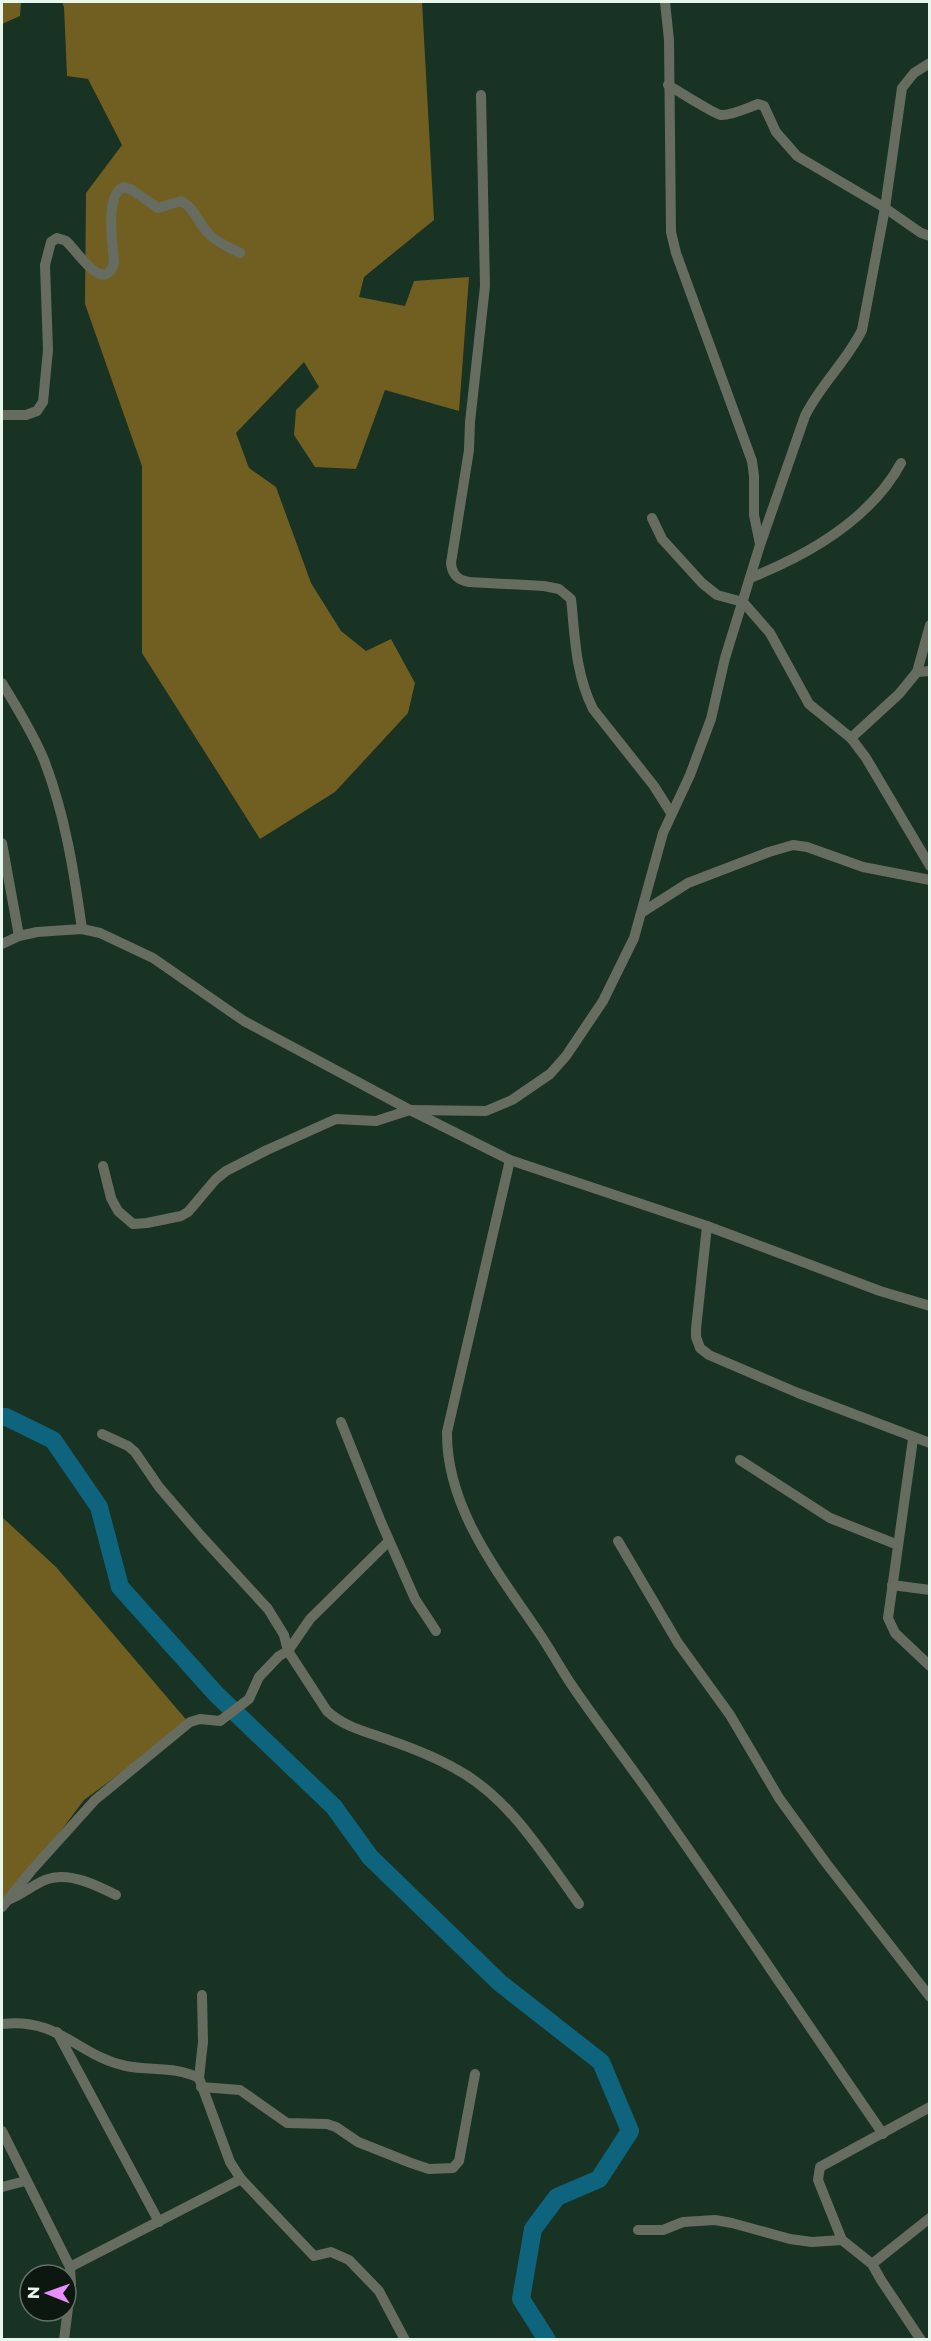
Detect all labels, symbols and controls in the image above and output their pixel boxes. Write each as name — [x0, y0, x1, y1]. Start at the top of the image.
north arrow — [18, 2263, 78, 2323]
text: N — [24, 2286, 43, 2299]

